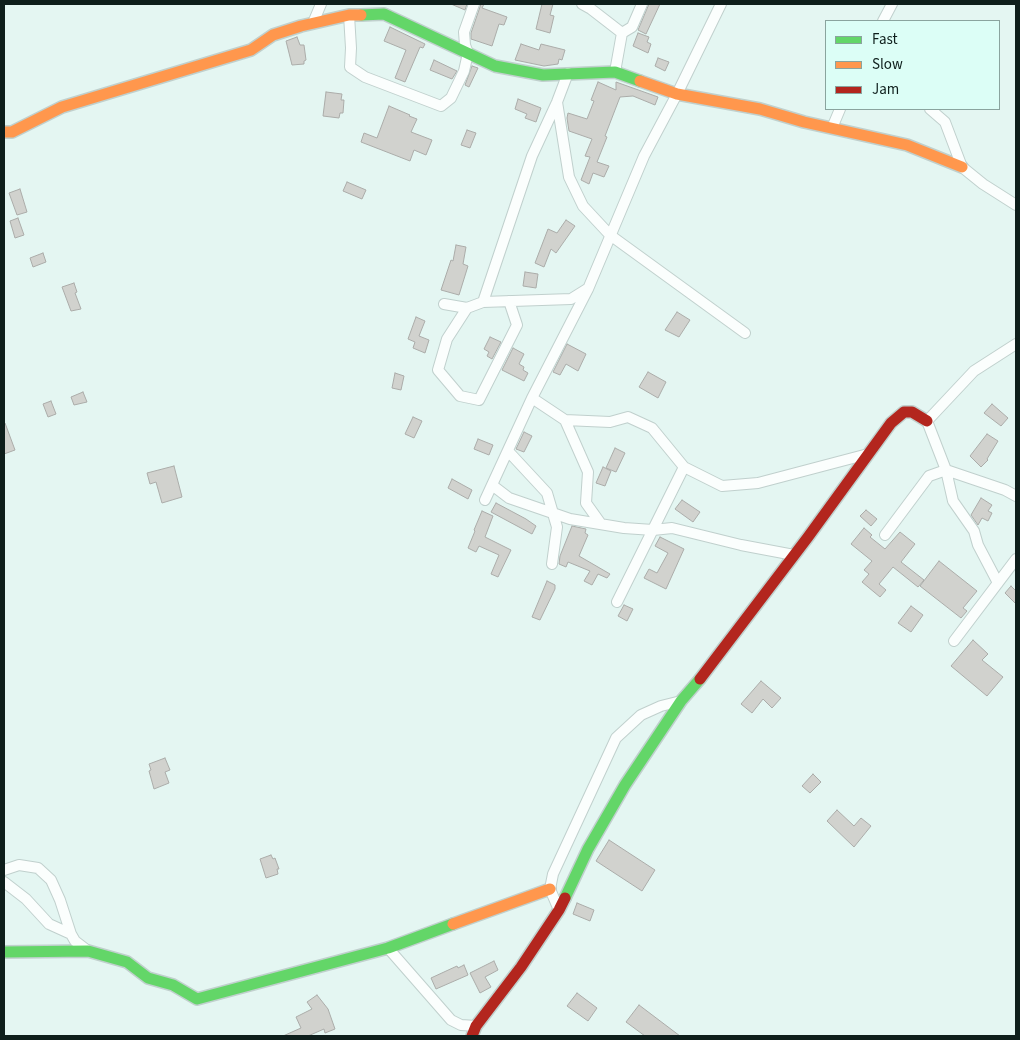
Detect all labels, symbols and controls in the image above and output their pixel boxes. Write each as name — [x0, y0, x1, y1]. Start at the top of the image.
legend — [825, 20, 1000, 110]
text: Fast — [872, 29, 898, 50]
text: Slow — [872, 54, 903, 75]
text: Jam — [872, 79, 899, 100]

